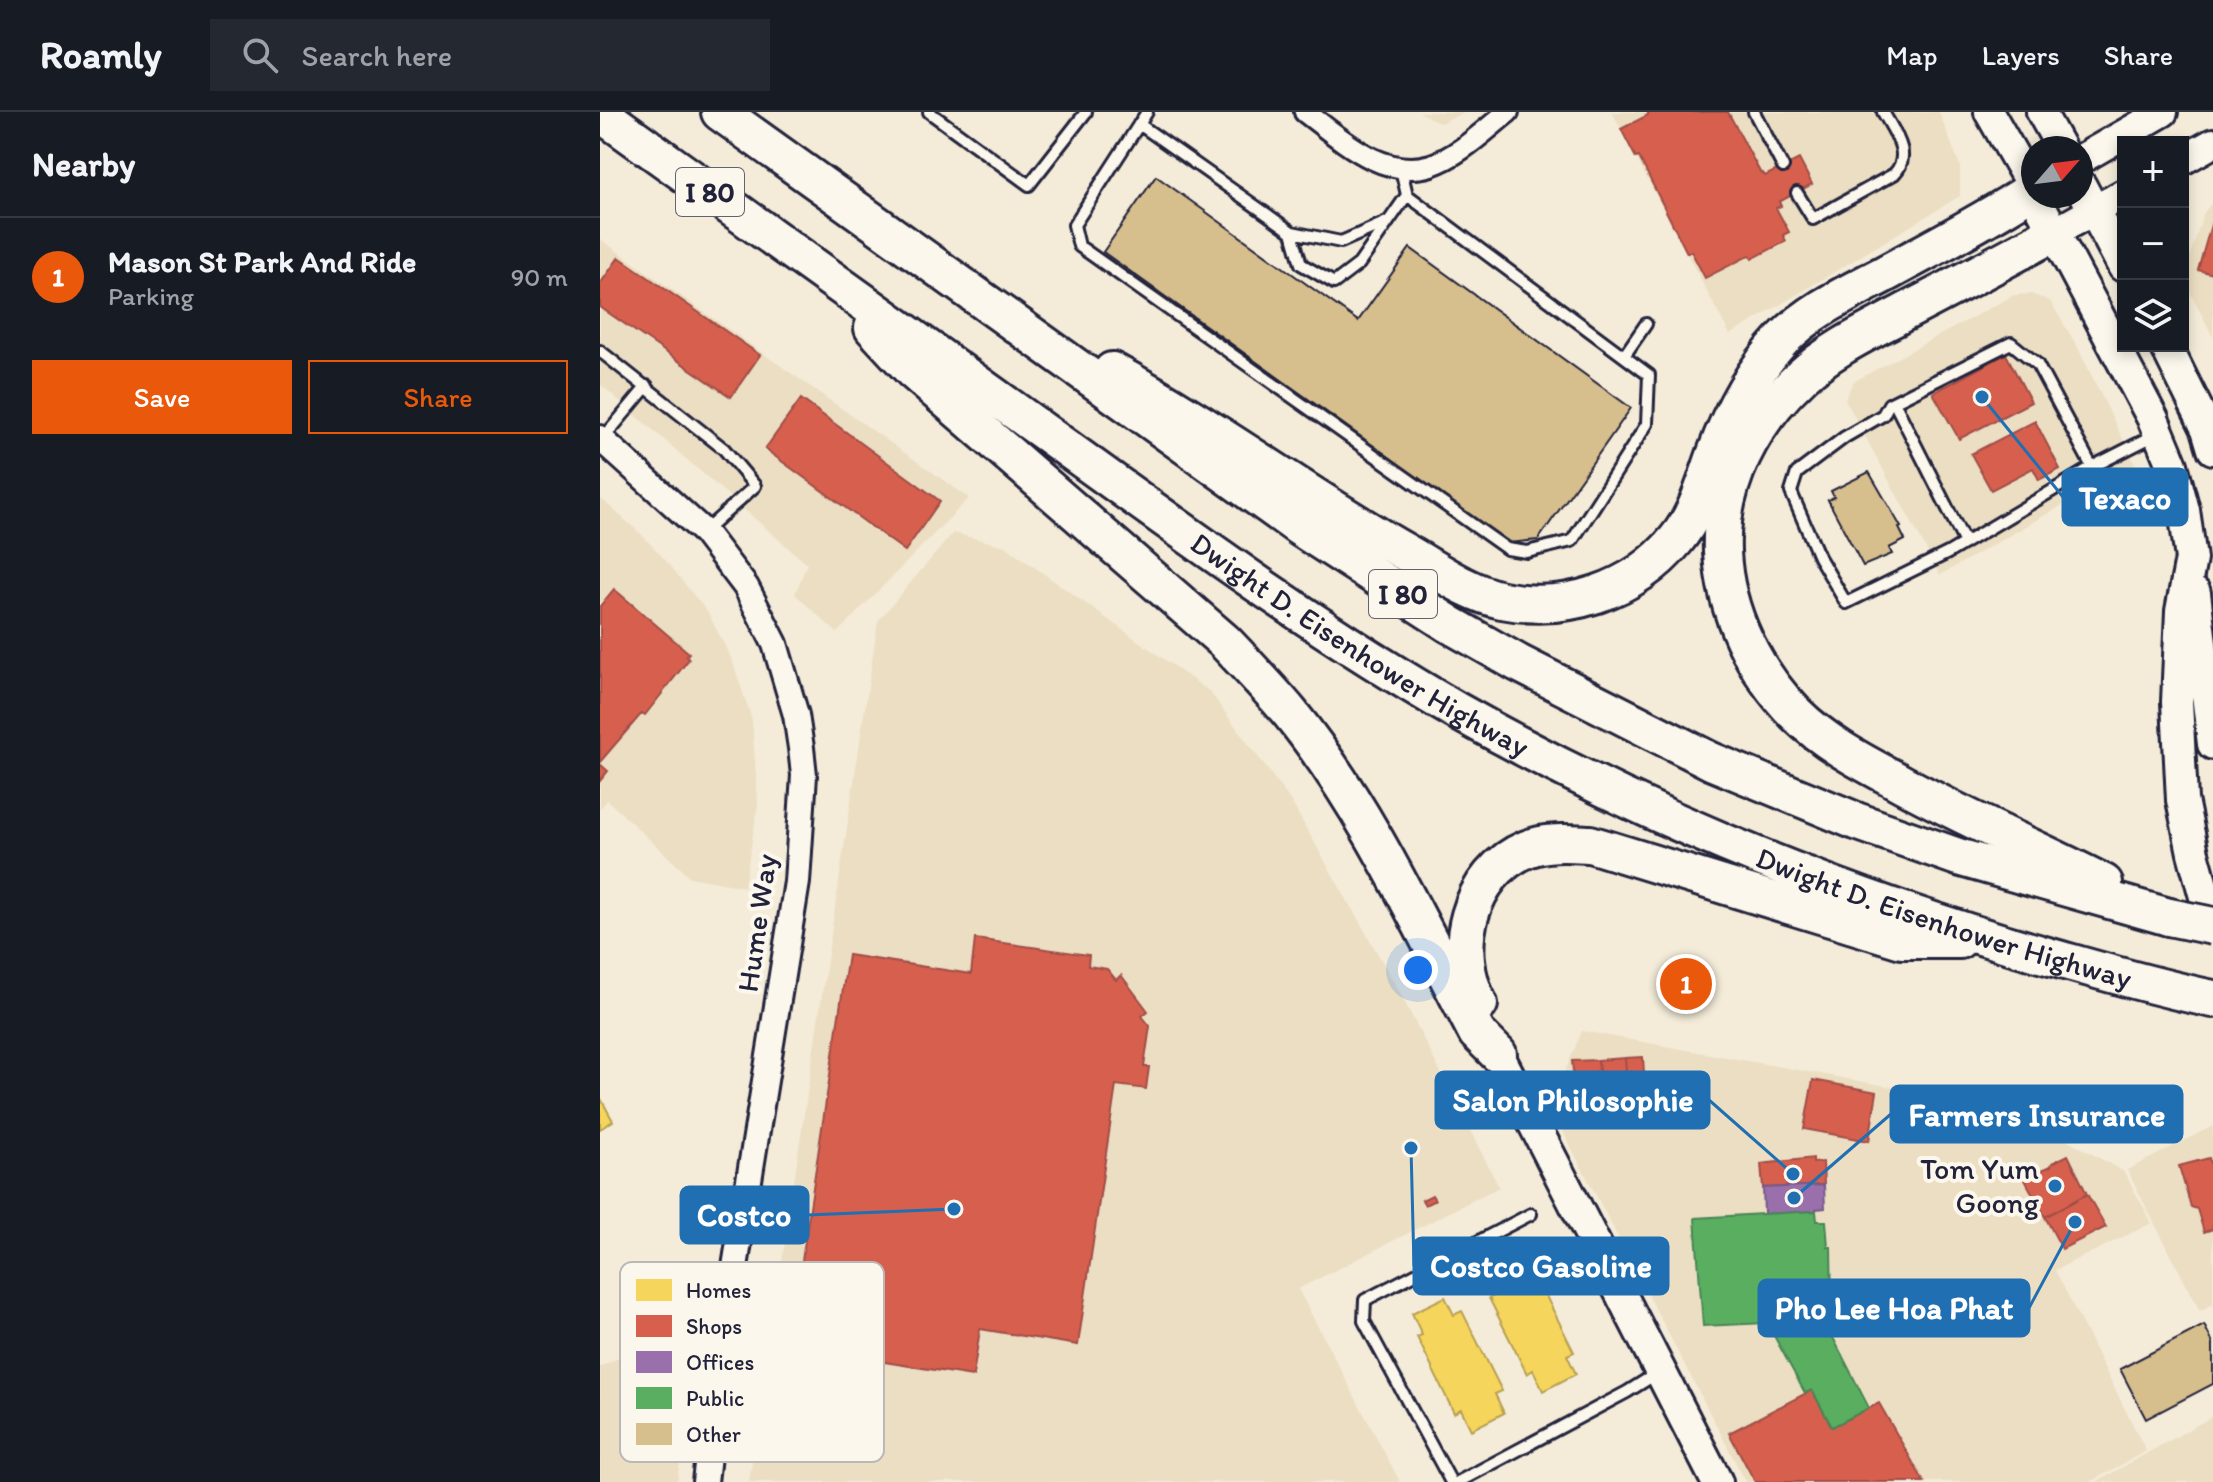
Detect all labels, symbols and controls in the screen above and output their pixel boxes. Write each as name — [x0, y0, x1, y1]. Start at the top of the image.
search box — [210, 19, 770, 91]
text: Roamly — [40, 32, 162, 78]
icon: search — [238, 33, 282, 77]
text: Search here — [302, 37, 452, 74]
text: Map — [1886, 38, 1938, 72]
text: Layers — [1982, 38, 2060, 72]
text: Share — [2104, 38, 2173, 72]
north arrow — [2021, 136, 2093, 208]
map controls — [2117, 136, 2189, 352]
button: + — [2117, 136, 2189, 208]
text: Nearby — [32, 144, 135, 185]
road number: I 80 — [676, 168, 744, 216]
button: − — [2117, 208, 2189, 280]
text: Mason St Park And Ride — [108, 243, 416, 280]
text: 1 — [52, 261, 64, 293]
text: 90 m — [511, 261, 568, 293]
text: Parking — [108, 280, 194, 312]
button: layers — [2117, 280, 2189, 352]
button: Save — [32, 360, 292, 434]
button: Share — [308, 360, 568, 434]
callout: Texaco — [2063, 469, 2187, 525]
text: Texaco — [2078, 479, 2171, 517]
street label: Dwight D. Eisenhower Highway — [1184, 524, 1536, 765]
road number: I 80 — [1369, 570, 1437, 618]
street label: Dwight D. Eisenhower Highway — [1751, 839, 2136, 997]
street label: Hume Way — [729, 852, 784, 994]
your location — [1398, 950, 1438, 990]
pin: 1 — [1660, 954, 1712, 1014]
callout: Salon Philosophie — [1436, 1072, 1709, 1128]
text: Salon Philosophie — [1452, 1081, 1694, 1119]
callout: Farmers Insurance — [1891, 1086, 2182, 1142]
text: Farmers Insurance — [1909, 1096, 2165, 1134]
place label: Tom Yum Goong — [1920, 1150, 2040, 1221]
marker: Tom Yum Goong — [2046, 1177, 2064, 1195]
callout: Costco — [681, 1187, 808, 1243]
text: Costco — [697, 1196, 791, 1234]
callout: Costco Gasoline — [1414, 1238, 1668, 1294]
text: Costco Gasoline — [1430, 1247, 1652, 1285]
legend — [620, 1262, 884, 1462]
text: Homes — [686, 1277, 751, 1304]
callout: Pho Lee Hoa Phat — [1759, 1280, 2029, 1336]
text: Pho Lee Hoa Phat — [1775, 1289, 2013, 1327]
text: Shops — [686, 1313, 742, 1340]
text: Offices — [686, 1349, 754, 1376]
text: Public — [686, 1385, 744, 1412]
text: Other — [686, 1421, 741, 1448]

